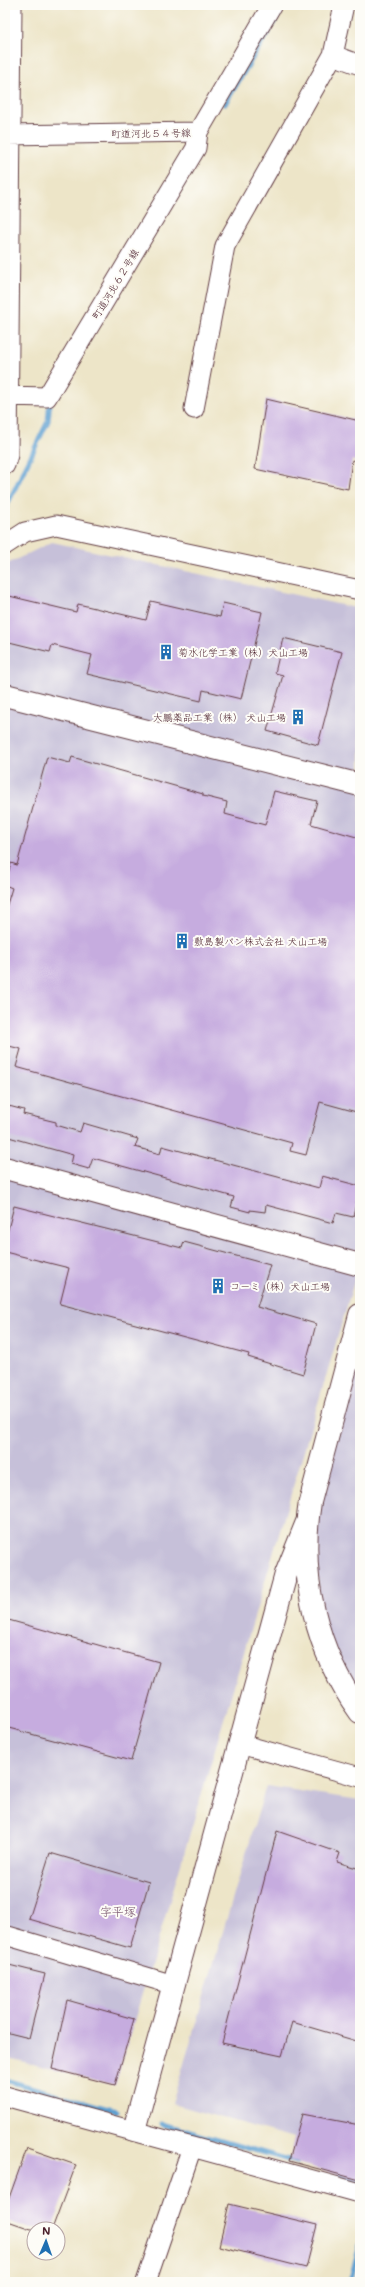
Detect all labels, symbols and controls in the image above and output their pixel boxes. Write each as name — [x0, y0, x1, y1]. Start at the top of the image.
street label: 町道河北５４号線 — [111, 125, 191, 141]
street label: 町道河北６２号線 — [88, 246, 142, 322]
building icon: 菊水化学工業（株）犬山工場 — [157, 643, 175, 661]
place label: 菊水化学工業（株）犬山工場 — [178, 645, 308, 659]
building icon: 大鵬薬品工業（株） 犬山工場 — [289, 708, 307, 726]
place label: 大鵬薬品工業（株） 犬山工場 — [153, 710, 286, 724]
building icon: 敷島製パン株式会社 犬山工場 — [173, 932, 191, 950]
place label: 敷島製パン株式会社 犬山工場 — [194, 934, 327, 948]
building icon: コーミ（株）犬山工場 — [209, 1277, 227, 1295]
place label: コーミ（株）犬山工場 — [230, 1279, 330, 1293]
district label: 字平塚 — [100, 1903, 136, 1919]
north arrow — [26, 2221, 66, 2261]
text: N — [42, 2223, 51, 2238]

